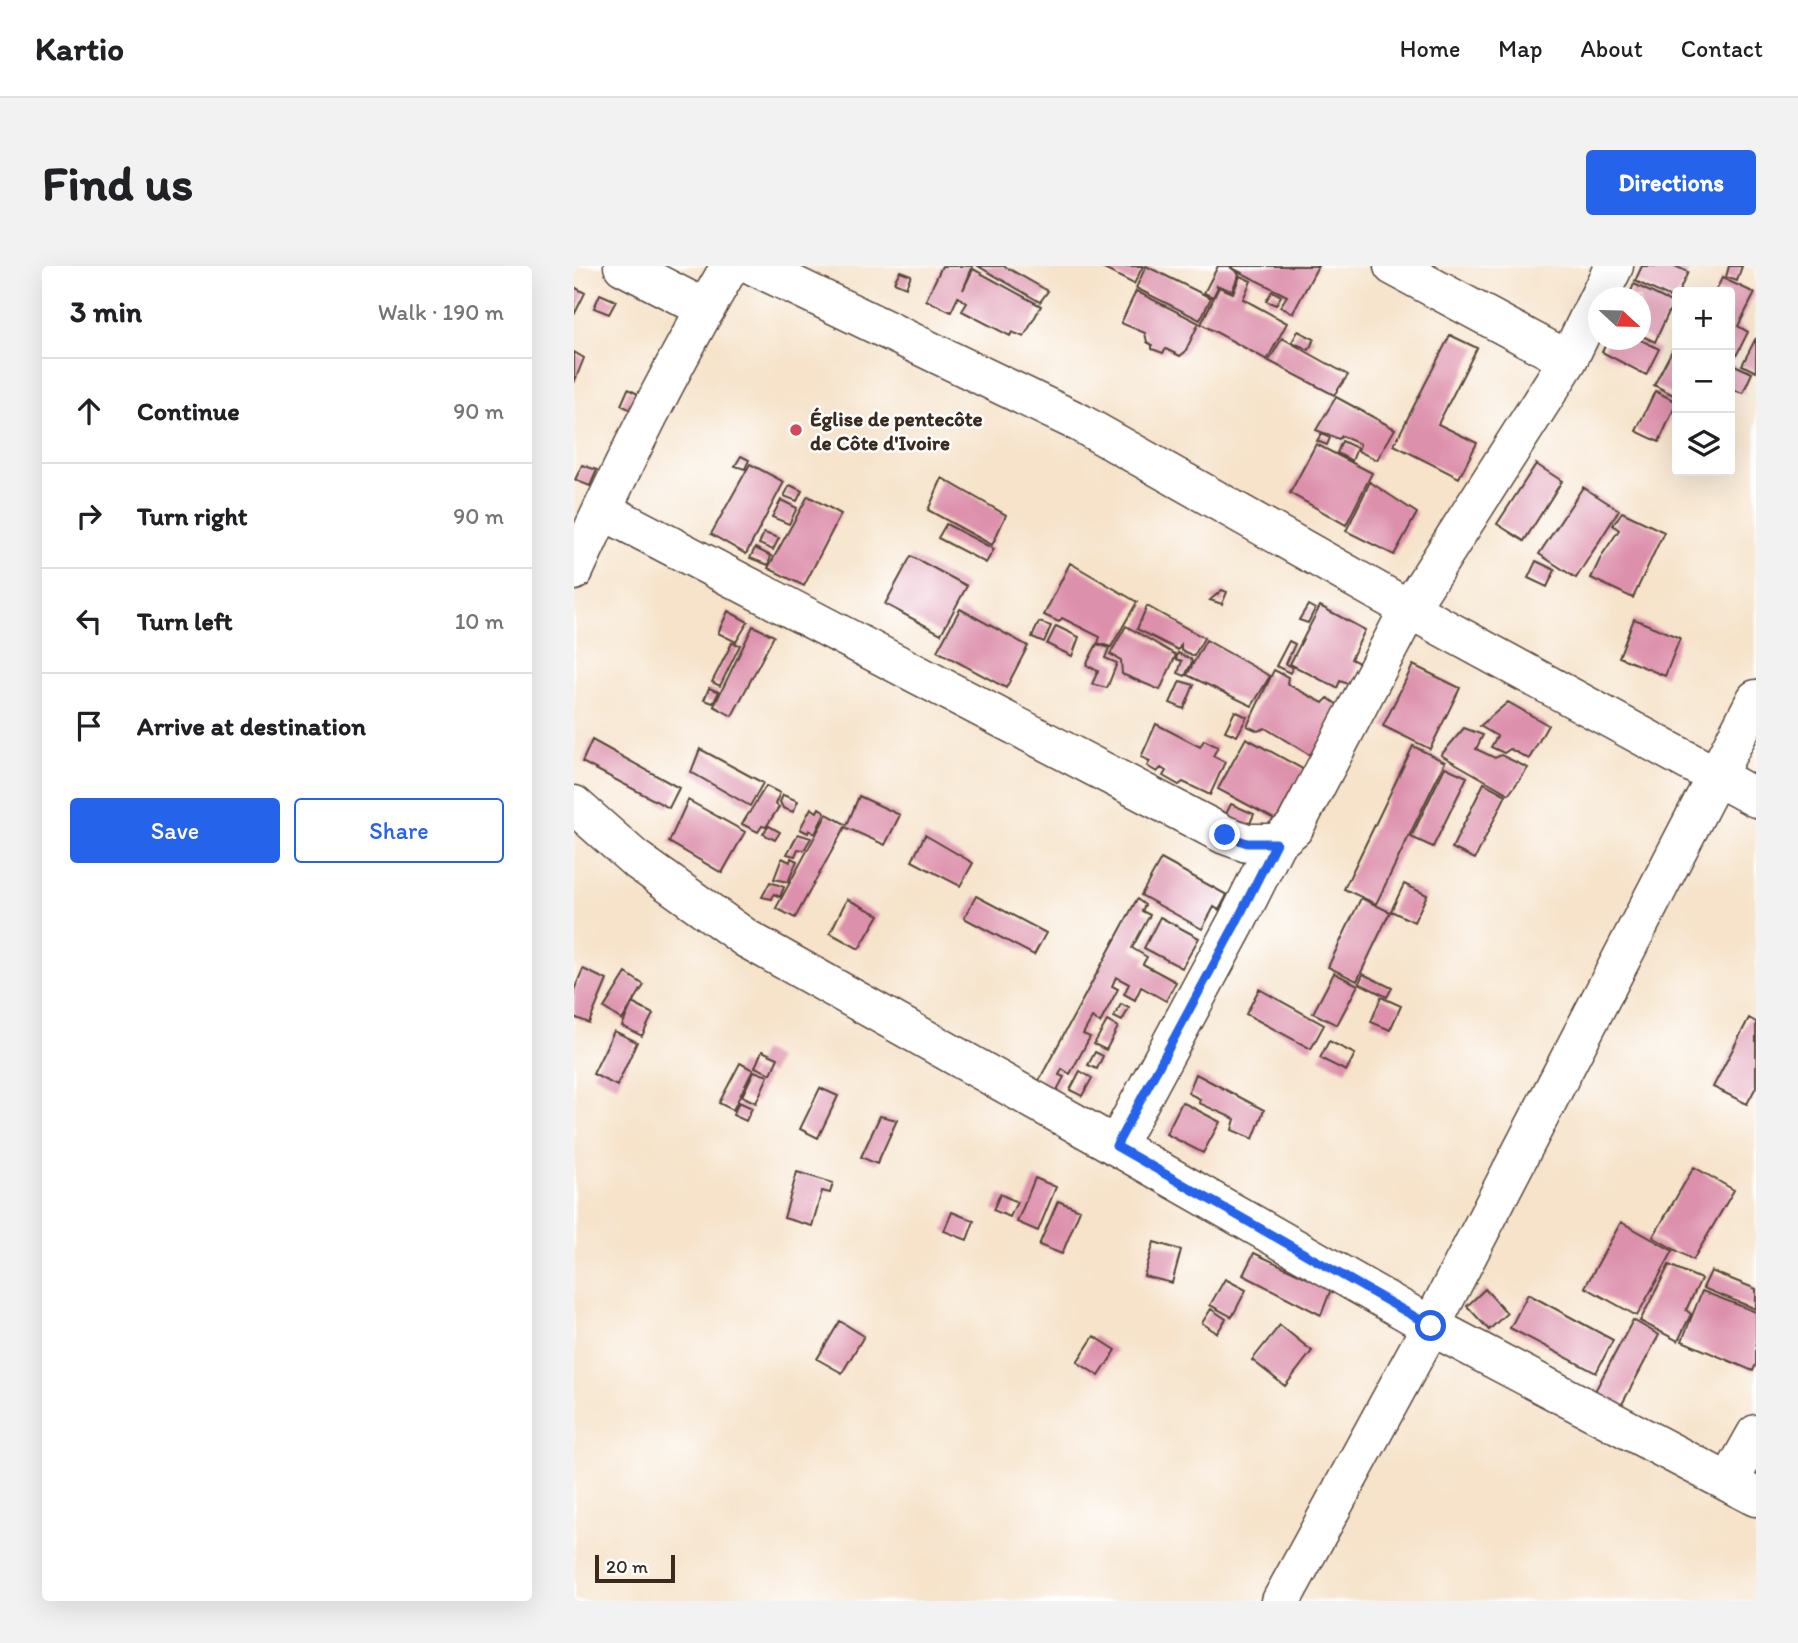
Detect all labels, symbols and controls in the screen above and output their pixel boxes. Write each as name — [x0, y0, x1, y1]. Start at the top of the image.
text: Kartio — [35, 29, 124, 68]
text: Home — [1400, 34, 1460, 63]
text: Map — [1498, 34, 1542, 63]
text: About — [1580, 34, 1643, 63]
text: Contact — [1681, 34, 1763, 63]
button: Directions — [1586, 150, 1756, 215]
text: Find us — [42, 153, 193, 212]
north arrow — [1588, 287, 1651, 350]
map controls — [1672, 287, 1735, 476]
button: + — [1672, 287, 1735, 350]
text: 3 min — [70, 293, 142, 330]
text: Walk · 190 m — [378, 298, 504, 326]
button: − — [1672, 350, 1735, 413]
icon: ahead — [70, 392, 108, 430]
text: Continue — [137, 395, 240, 427]
text: 90 m — [453, 397, 504, 425]
place label: Église de pentecôte de Côte d'Ivoire — [810, 406, 983, 455]
button: layers — [1672, 413, 1735, 476]
marker: Église de pentecôte de Côte d'Ivoire — [788, 422, 804, 438]
icon: right — [70, 497, 108, 535]
text: Turn right — [137, 500, 248, 532]
text: 90 m — [453, 502, 504, 530]
icon: left — [70, 602, 108, 640]
text: Turn left — [137, 605, 233, 637]
text: 10 m — [455, 607, 504, 635]
icon: arrive — [70, 707, 108, 745]
text: Arrive at destination — [137, 710, 366, 742]
button: Save — [70, 798, 280, 863]
button: Share — [294, 798, 504, 863]
route end — [1209, 819, 1240, 850]
route start — [1415, 1310, 1446, 1341]
scale bar — [595, 1552, 676, 1584]
text: 20 m — [606, 1555, 648, 1578]

